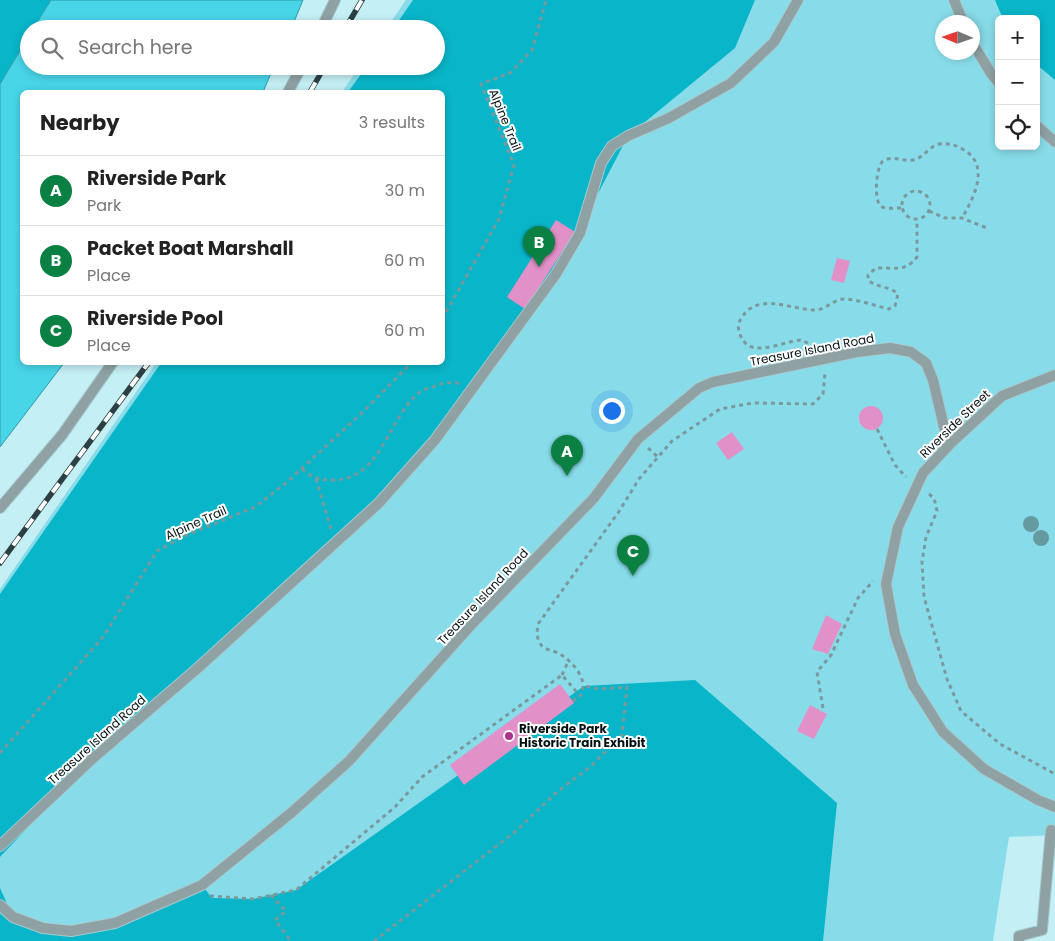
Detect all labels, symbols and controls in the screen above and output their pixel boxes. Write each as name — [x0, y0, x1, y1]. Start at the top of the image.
north arrow — [935, 15, 980, 60]
map controls — [995, 15, 1040, 150]
button: + — [995, 15, 1040, 60]
search box — [20, 20, 445, 75]
icon: search — [38, 34, 66, 62]
text: Search here — [78, 34, 192, 61]
button: − — [995, 60, 1040, 105]
street label: Alpine Trail — [485, 86, 526, 153]
button: locate — [995, 105, 1040, 150]
text: Nearby — [40, 108, 120, 137]
text: 3 results — [359, 111, 425, 134]
text: Riverside Park — [87, 165, 226, 192]
text: A — [50, 179, 62, 202]
text: 30 m — [385, 179, 425, 202]
text: Park — [87, 194, 121, 217]
pin: B — [523, 226, 555, 267]
text: Packet Boat Marshall — [87, 235, 294, 262]
text: B — [51, 249, 61, 272]
text: 60 m — [384, 249, 425, 272]
text: Place — [87, 264, 131, 287]
text: Riverside Pool — [87, 305, 223, 332]
text: C — [50, 319, 62, 342]
text: 60 m — [384, 319, 425, 342]
street label: Treasure Island Road — [748, 329, 875, 370]
text: Place — [87, 334, 131, 357]
street label: Riverside Street — [916, 386, 994, 462]
your location — [599, 398, 625, 424]
pin: A — [551, 435, 583, 476]
street label: Alpine Trail — [162, 501, 229, 544]
pin: C — [617, 535, 649, 576]
street label: Treasure Island Road — [433, 545, 532, 649]
street label: Treasure Island Road — [44, 691, 149, 788]
place label: Riverside Park Historic Train Exhibit — [519, 720, 645, 751]
marker: Riverside Park Historic Train Exhibit — [503, 730, 515, 742]

